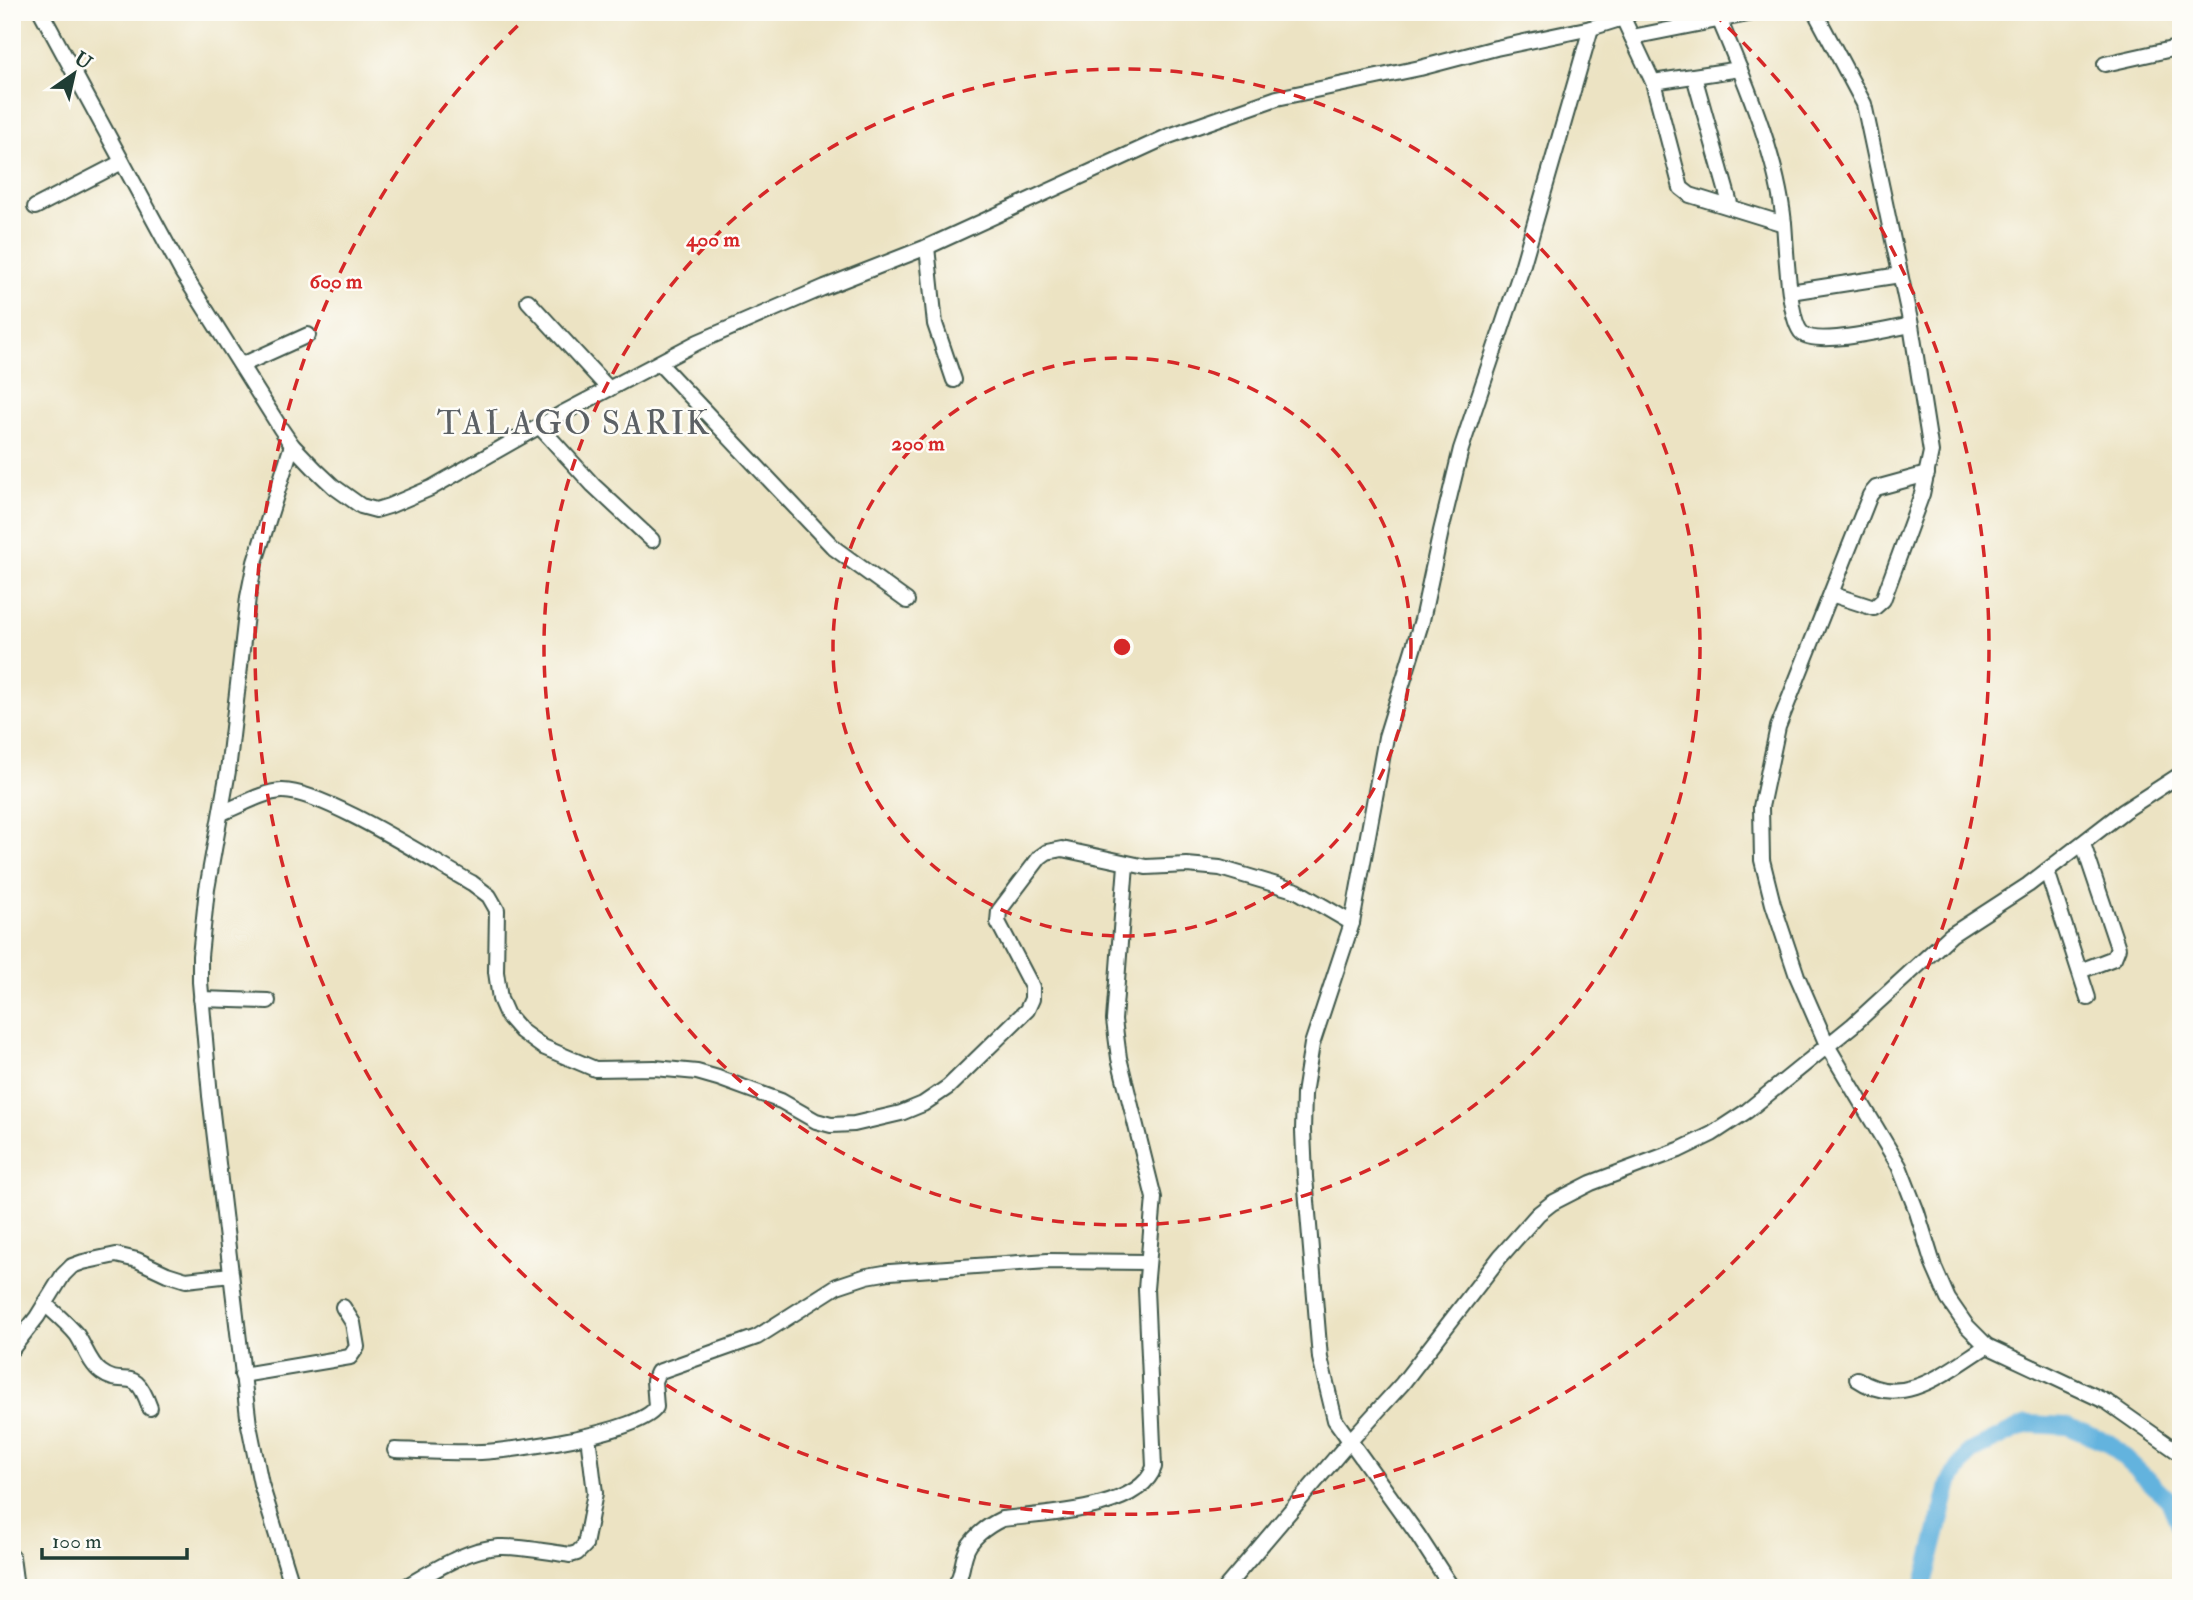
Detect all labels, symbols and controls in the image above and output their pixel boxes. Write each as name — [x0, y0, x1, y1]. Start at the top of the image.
north arrow — [38, 38, 108, 108]
text: U — [70, 46, 96, 75]
text: 400 m — [685, 226, 740, 253]
text: 600 m — [310, 268, 363, 295]
district label: TALAGO SARIK — [437, 403, 711, 444]
text: 200 m — [892, 430, 945, 457]
centre of rings — [1110, 635, 1134, 659]
scale bar — [42, 1516, 187, 1560]
text: 100 m — [52, 1528, 102, 1555]

